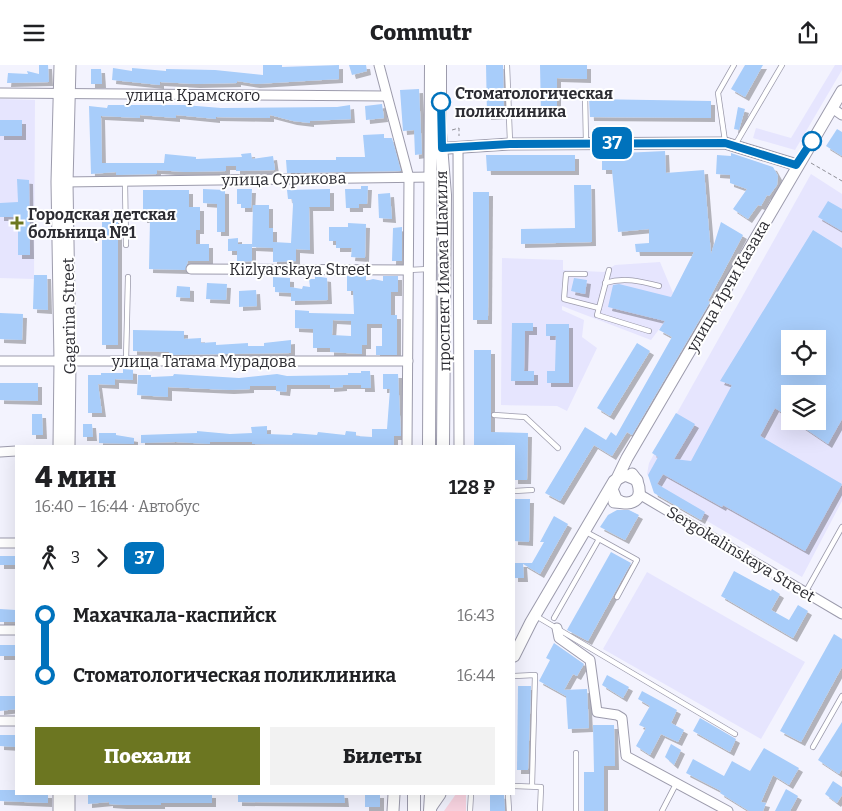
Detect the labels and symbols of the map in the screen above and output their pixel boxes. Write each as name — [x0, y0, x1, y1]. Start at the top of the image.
place label: Стоматологическая поликлиника — [455, 84, 613, 121]
street label: улица Крамского — [125, 86, 260, 105]
marker: Стоматологическая поликлиника — [431, 92, 451, 112]
line badge: 37 — [590, 127, 634, 159]
unlabelled marker — [802, 131, 822, 151]
street label: улица Сурикова — [221, 168, 347, 190]
street label: проспект Имама Шамиля — [432, 170, 454, 372]
place label: Городская детская больница №1 — [28, 205, 176, 242]
marker: Городская детская больница №1 — [10, 216, 24, 230]
street label: улица Ирчи Казака — [682, 217, 774, 356]
street label: Gagarina Street — [58, 257, 80, 375]
street label: Kizlyarskaya Street — [229, 260, 371, 279]
street label: улица Татама Мурадова — [111, 352, 296, 371]
street label: Sergokalinskaya Street — [663, 502, 819, 606]

